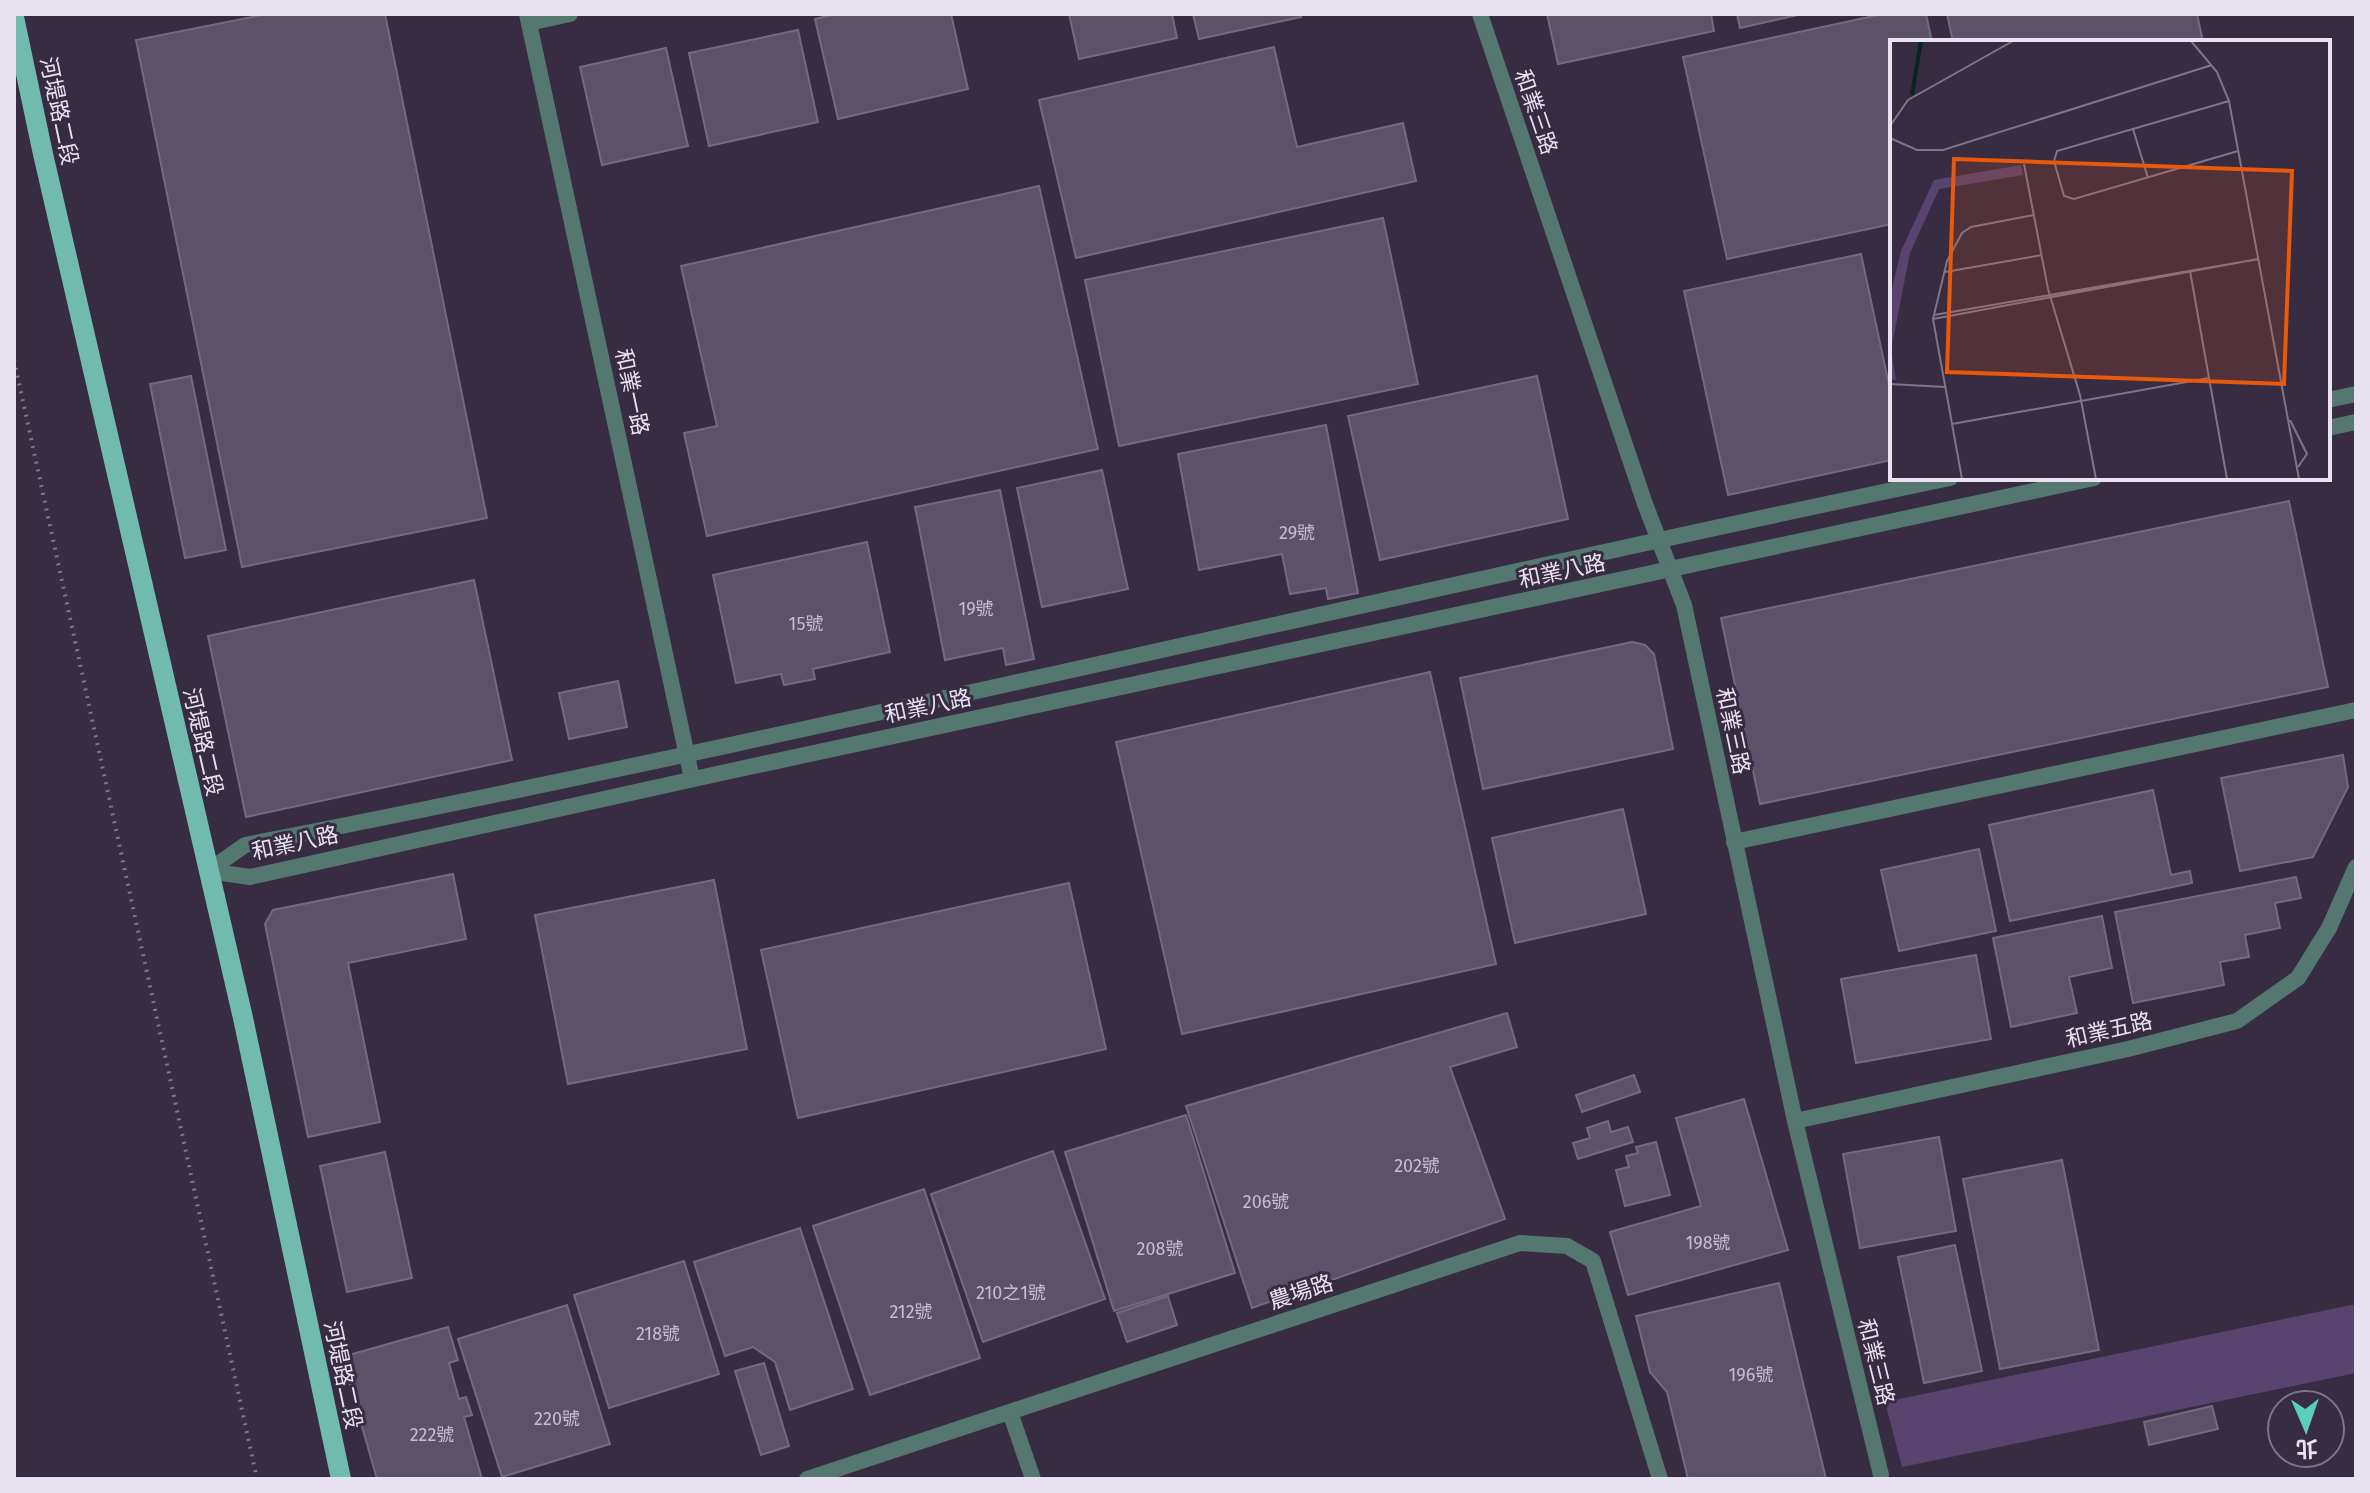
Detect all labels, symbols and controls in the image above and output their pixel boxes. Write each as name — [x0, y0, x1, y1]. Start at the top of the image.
inset map — [1890, 40, 2330, 480]
street label: 河堤路二段 — [34, 54, 84, 168]
street label: 和業三路 — [1509, 66, 1563, 158]
street label: 和業一路 — [610, 346, 654, 438]
house number: 29號 — [1279, 522, 1315, 544]
street label: 和業八路 — [1516, 549, 1608, 593]
house number: 19號 — [958, 598, 994, 620]
house number: 15號 — [789, 613, 823, 635]
street label: 和業八路 — [882, 684, 974, 728]
street label: 河堤路二段 — [177, 685, 229, 799]
street label: 和業三路 — [1711, 685, 1755, 777]
street label: 和業八路 — [249, 821, 341, 865]
street label: 和業五路 — [2063, 1007, 2155, 1053]
house number: 202號 — [1394, 1155, 1440, 1177]
house number: 206號 — [1243, 1191, 1289, 1213]
house number: 198號 — [1685, 1232, 1731, 1254]
house number: 208號 — [1137, 1238, 1183, 1260]
street label: 農場路 — [1265, 1269, 1337, 1315]
house number: 210之1號 — [976, 1282, 1046, 1304]
house number: 212號 — [889, 1301, 933, 1323]
street label: 和業三路 — [1852, 1316, 1900, 1408]
street label: 河堤路二段 — [318, 1318, 368, 1432]
house number: 218號 — [636, 1323, 680, 1345]
house number: 196號 — [1729, 1364, 1773, 1386]
north arrow — [2266, 1389, 2346, 1469]
house number: 220號 — [534, 1408, 580, 1430]
house number: 222號 — [410, 1424, 454, 1446]
text: 北 — [2295, 1435, 2318, 1462]

